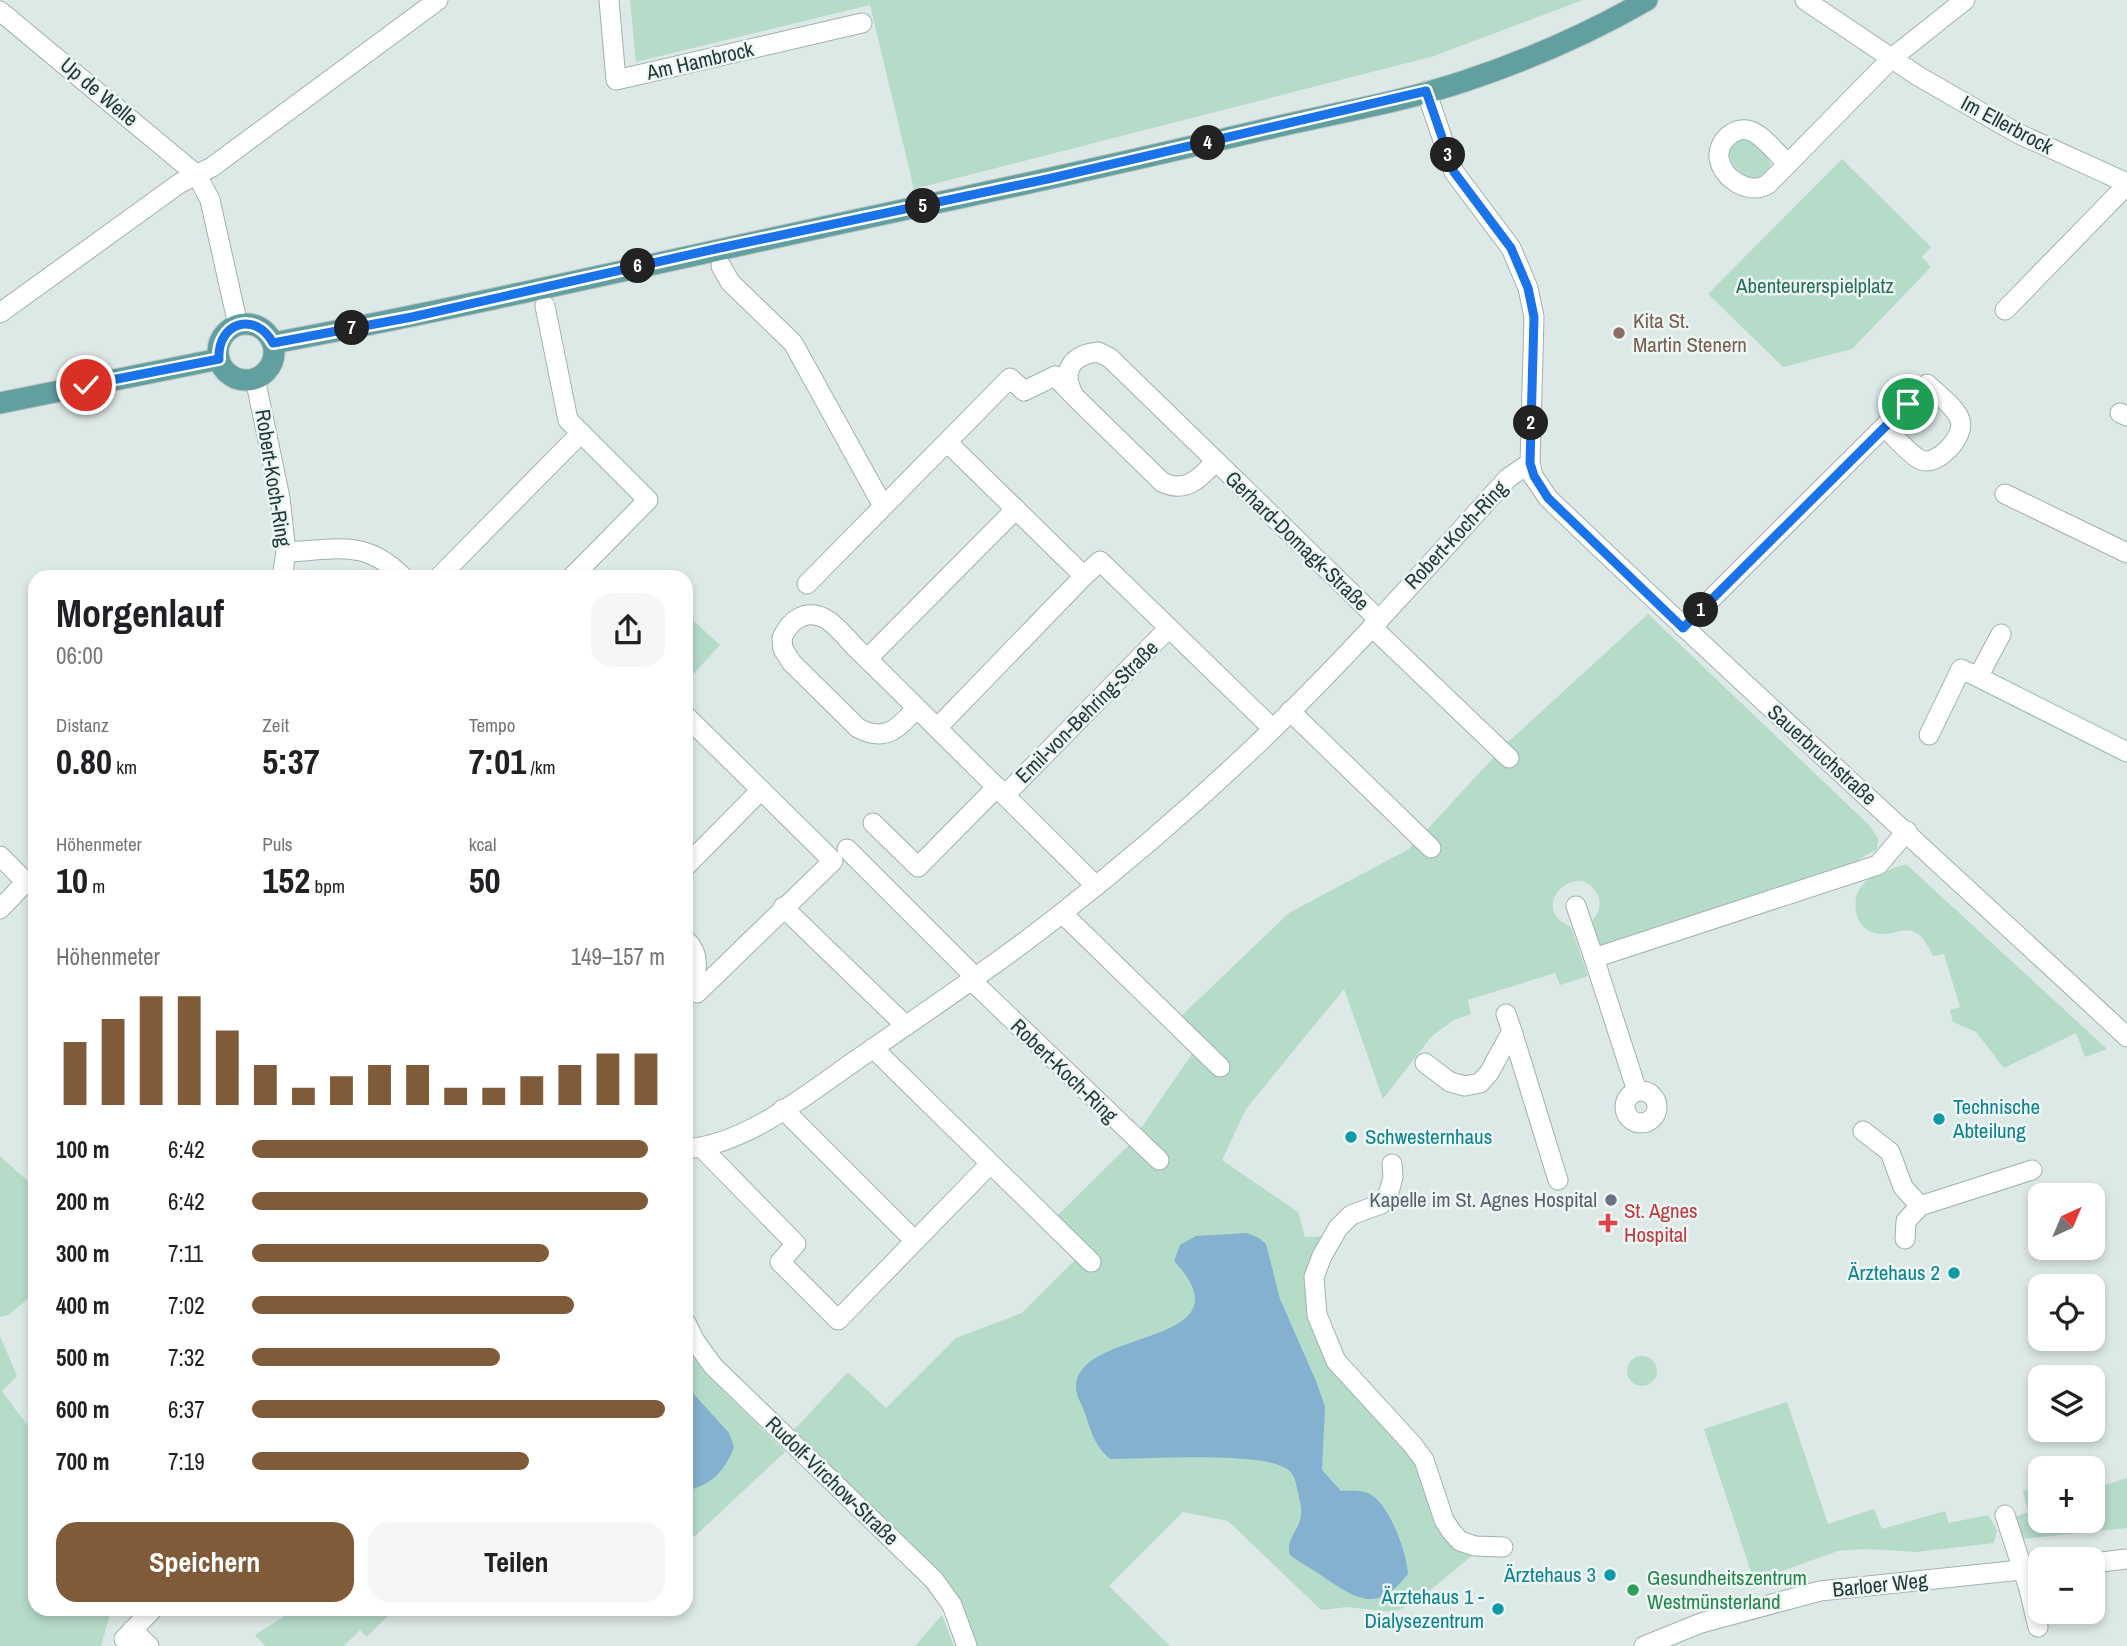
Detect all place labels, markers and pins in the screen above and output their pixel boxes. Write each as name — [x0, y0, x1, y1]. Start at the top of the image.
pin: 4 — [1190, 125, 1226, 160]
pin: 3 — [1430, 138, 1466, 172]
pin: 5 — [906, 188, 940, 224]
pin: 6 — [620, 248, 656, 284]
place label: Kita St. Martin Stenern — [1633, 306, 1747, 359]
pin: 7 — [334, 310, 370, 346]
marker: Kita St. Martin Stenern — [1611, 325, 1627, 341]
pin — [56, 355, 116, 415]
pin — [1878, 374, 1938, 434]
pin: 2 — [1514, 406, 1548, 440]
pin: 1 — [1684, 592, 1718, 628]
place label: Technische Abteilung — [1952, 1092, 2040, 1145]
marker: Technische Abteilung — [1931, 1111, 1947, 1127]
place label: Schwesternhaus — [1365, 1122, 1492, 1151]
marker: Schwesternhaus — [1343, 1129, 1359, 1145]
place label: Kapelle im St. Agnes Hospital — [1369, 1185, 1597, 1214]
marker: Kapelle im St. Agnes Hospital — [1603, 1192, 1619, 1208]
place label: St. Agnes Hospital — [1624, 1196, 1698, 1249]
marker: St. Agnes Hospital — [1598, 1213, 1618, 1233]
place label: Ärztehaus 2 — [1847, 1258, 1940, 1287]
marker: Ärztehaus 2 — [1946, 1265, 1962, 1281]
place label: Ärztehaus 3 — [1503, 1560, 1596, 1589]
place label: Gesundheitszentrum Westmünsterland — [1647, 1563, 1807, 1616]
marker: Ärztehaus 3 — [1602, 1567, 1618, 1583]
place label: Ärztehaus 1 - Dialysezentrum — [1364, 1582, 1484, 1635]
marker: Gesundheitszentrum Westmünsterland — [1625, 1582, 1641, 1598]
marker: Ärztehaus 1 - Dialysezentrum — [1490, 1601, 1506, 1617]

